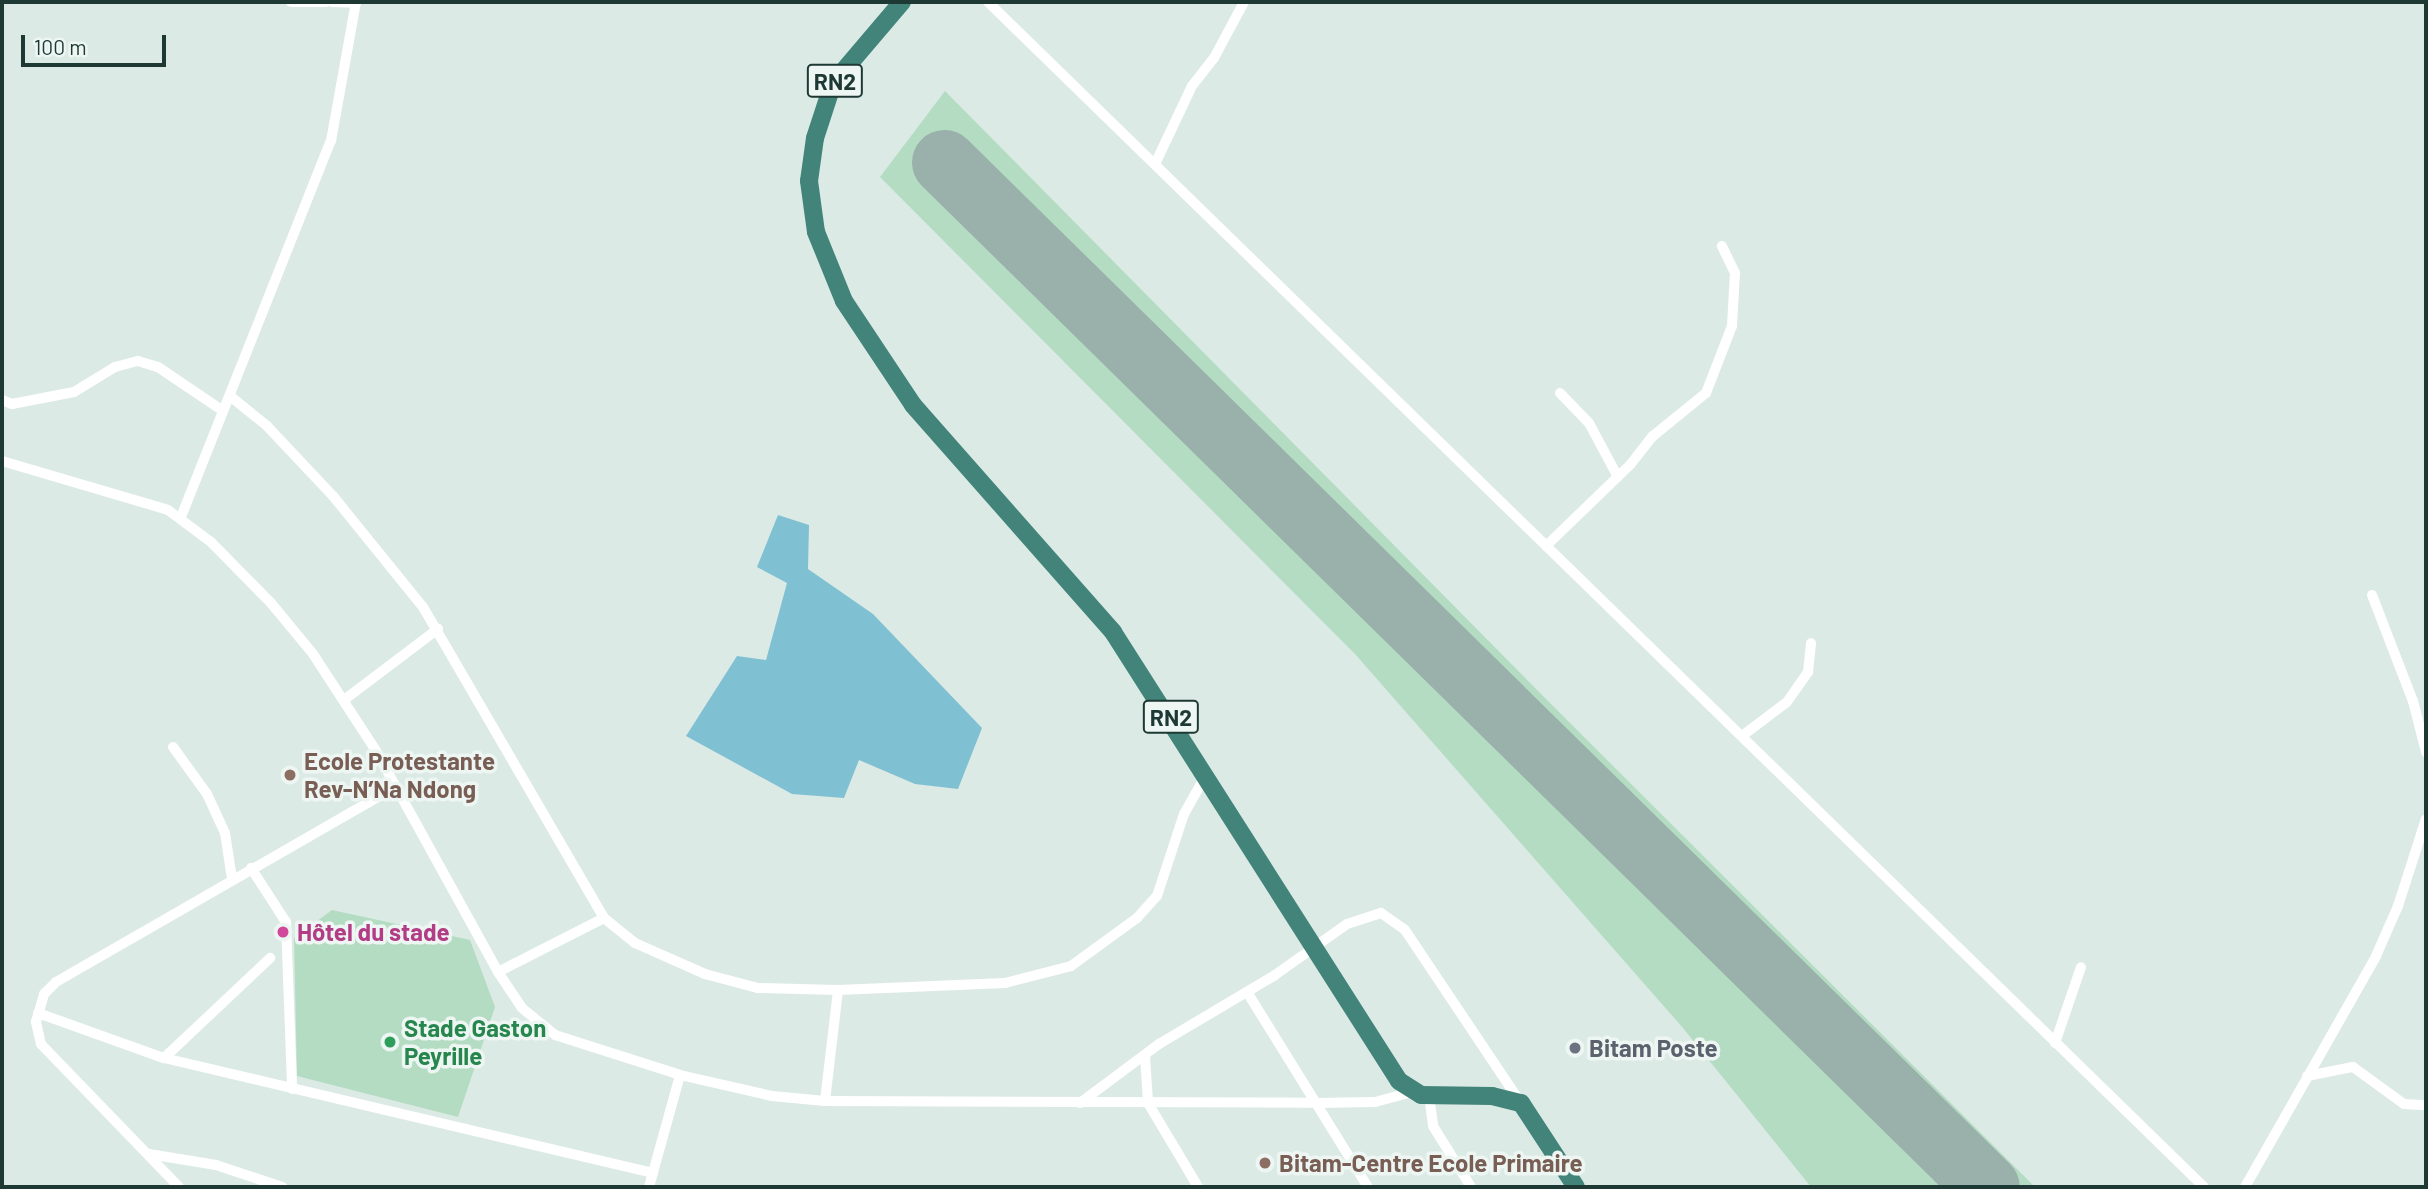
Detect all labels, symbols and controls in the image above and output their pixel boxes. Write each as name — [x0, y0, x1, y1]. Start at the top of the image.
scale bar — [24, 21, 170, 65]
text: 100 m — [34, 34, 87, 59]
road number: RN2 — [805, 61, 865, 100]
road number: RN2 — [1141, 698, 1201, 736]
place label: Ecole Protestante Rev-N’Na Ndong — [304, 747, 495, 803]
marker: Ecole Protestante Rev-N’Na Ndong — [282, 767, 298, 783]
place label: Hôtel du stade — [297, 918, 450, 946]
marker: Hôtel du stade — [275, 924, 291, 940]
place label: Stade Gaston Peyrille — [404, 1014, 546, 1070]
marker: Stade Gaston Peyrille — [382, 1034, 398, 1050]
place label: Bitam Poste — [1589, 1034, 1718, 1062]
marker: Bitam Poste — [1567, 1040, 1583, 1056]
place label: Bitam-Centre Ecole Primaire — [1279, 1149, 1583, 1177]
marker: Bitam-Centre Ecole Primaire — [1257, 1155, 1273, 1171]

